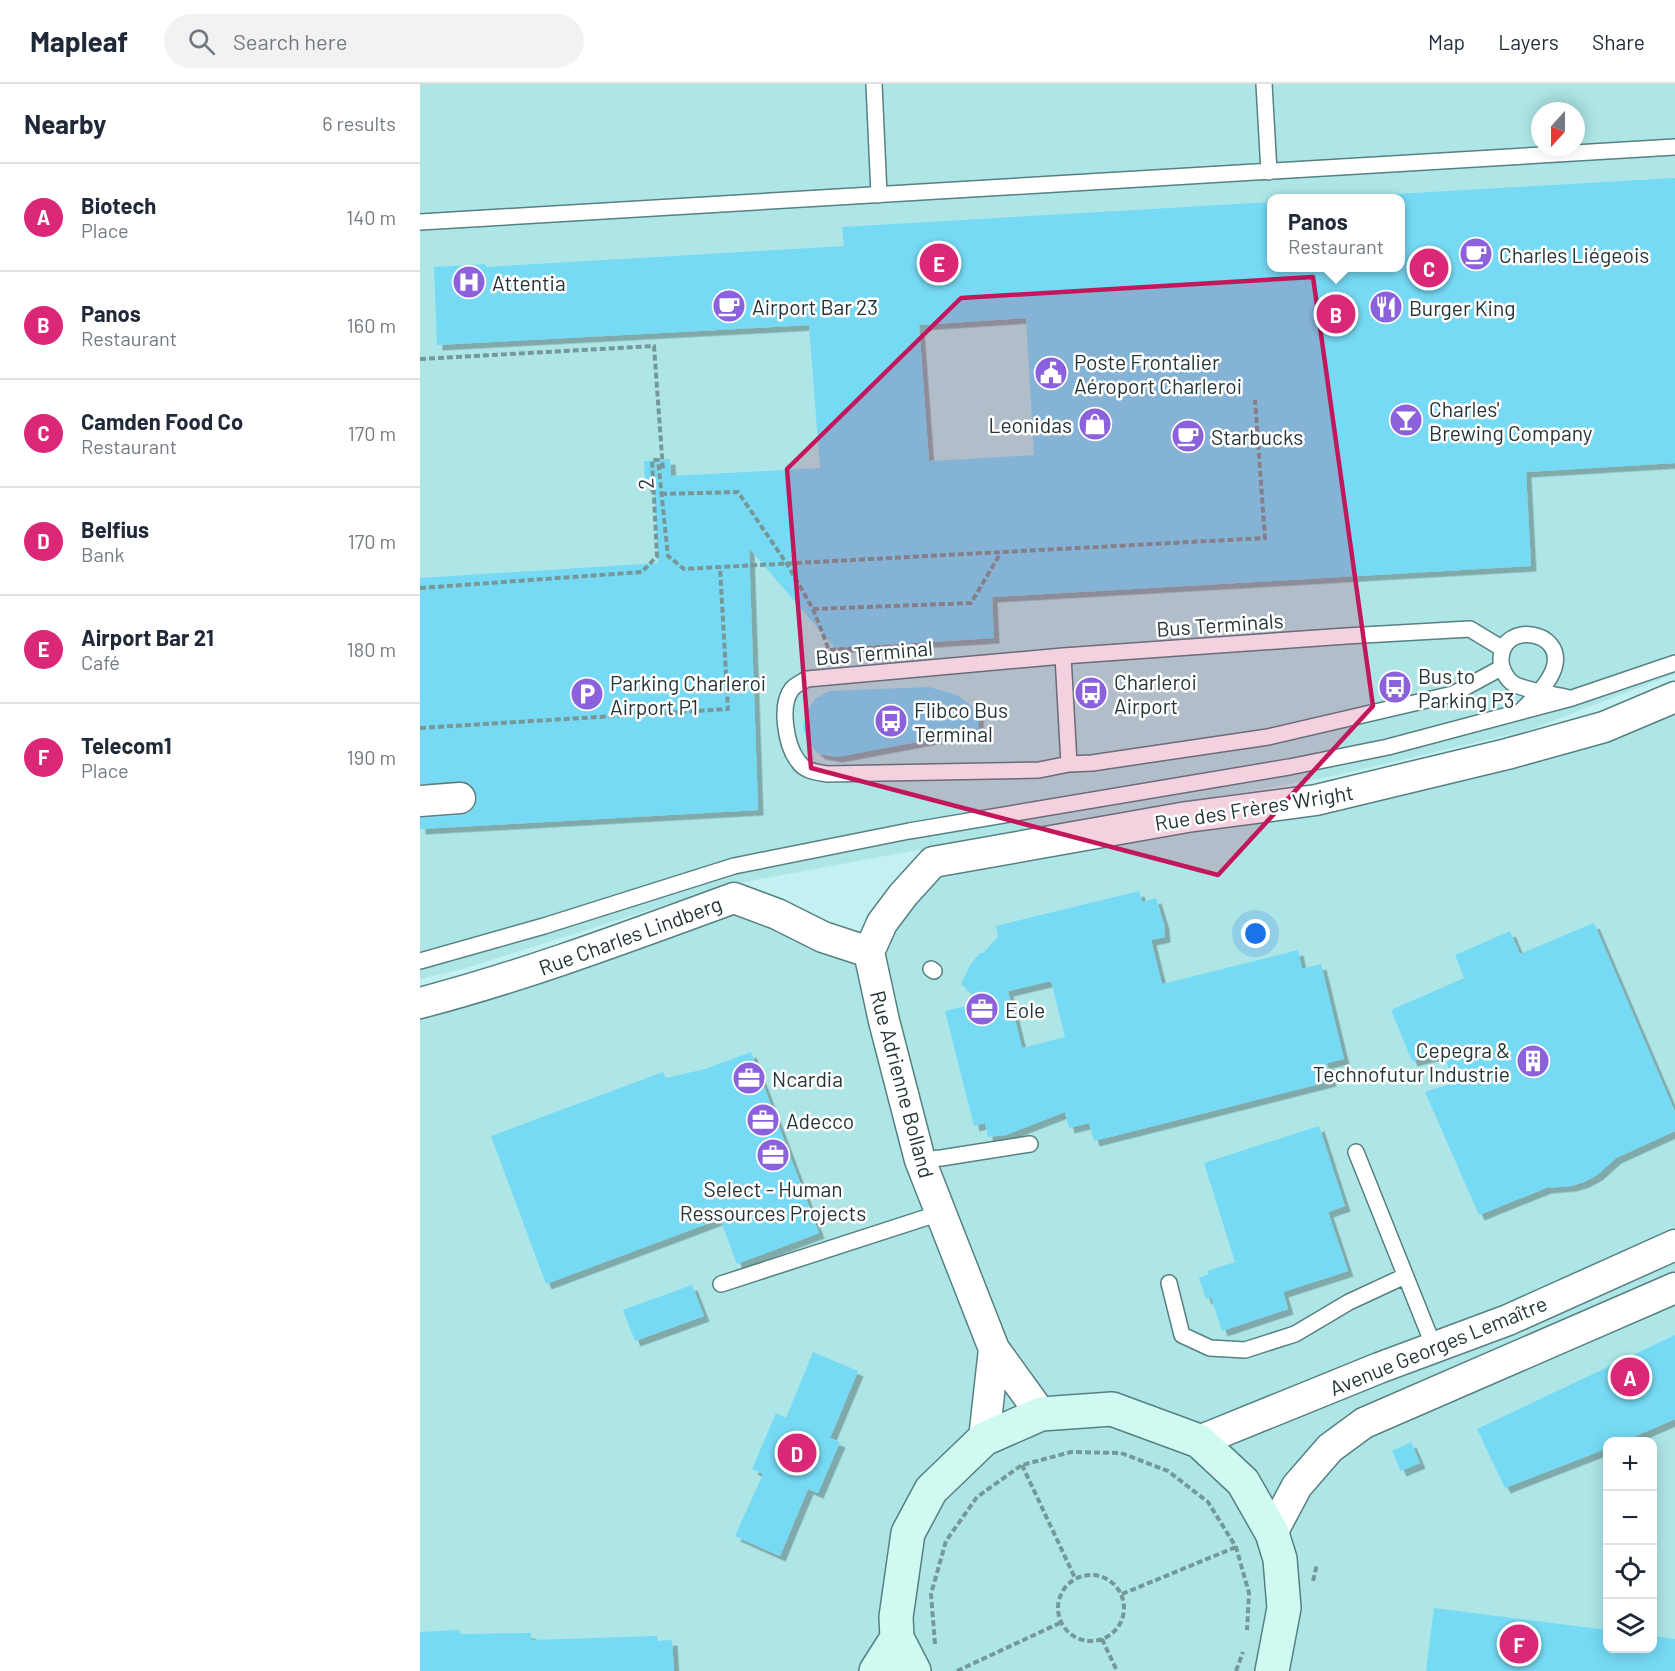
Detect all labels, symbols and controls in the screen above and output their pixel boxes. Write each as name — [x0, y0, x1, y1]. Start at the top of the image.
search box — [164, 14, 584, 68]
text: Mapleaf — [30, 24, 128, 58]
icon: search — [185, 25, 218, 58]
text: Search here — [233, 28, 347, 54]
text: Map — [1428, 29, 1465, 54]
text: Layers — [1498, 29, 1559, 54]
text: Share — [1592, 29, 1645, 54]
north arrow — [1531, 102, 1585, 156]
text: Nearby — [24, 108, 106, 139]
text: 6 results — [322, 111, 396, 135]
text: Biotech — [81, 192, 156, 218]
popup — [1267, 194, 1405, 272]
text: A — [37, 205, 50, 229]
text: 140 m — [346, 205, 396, 229]
text: Panos — [1288, 208, 1348, 234]
text: Place — [81, 218, 129, 242]
text: Restaurant — [1288, 234, 1384, 258]
cafe icon: Charles Liégeois — [1458, 236, 1494, 272]
pin: E — [920, 240, 958, 285]
place label: Charles Liégeois — [1499, 242, 1649, 267]
pin: C — [1410, 246, 1448, 291]
hospital icon: Attentia — [451, 264, 487, 300]
place label: Attentia — [492, 270, 566, 295]
cafe icon: Airport Bar 23 — [711, 288, 747, 324]
restaurant icon: Burger King — [1368, 289, 1404, 325]
pin: B — [1316, 292, 1356, 336]
place label: Airport Bar 23 — [752, 294, 878, 319]
place label: Burger King — [1409, 295, 1516, 320]
text: Panos — [81, 300, 141, 326]
text: B — [37, 313, 50, 337]
text: 160 m — [347, 313, 396, 337]
text: Restaurant — [81, 326, 177, 350]
place label: Poste Frontalier Aéroport Charleroi — [1074, 349, 1242, 398]
public building icon: Poste Frontalier Aéroport Charleroi — [1033, 355, 1069, 391]
place label: Charles' Brewing Company — [1429, 396, 1593, 445]
bar icon: Charles' Brewing Company — [1388, 402, 1424, 438]
shop icon: Leonidas — [1077, 406, 1113, 442]
text: Camden Food Co — [81, 408, 243, 434]
place label: Leonidas — [988, 412, 1072, 437]
cafe icon: Starbucks — [1170, 418, 1206, 454]
text: C — [37, 421, 50, 445]
text: 170 m — [348, 421, 396, 445]
place label: Starbucks — [1211, 424, 1303, 449]
text: Restaurant — [81, 434, 177, 458]
street label: 2 — [632, 477, 658, 491]
text: Belfius — [81, 516, 149, 542]
text: D — [37, 529, 50, 553]
text: 170 m — [348, 529, 396, 553]
text: Bank — [81, 542, 124, 566]
street label: Bus Terminals — [1156, 607, 1284, 641]
text: Airport Bar 21 — [81, 624, 214, 650]
street label: Bus Terminal — [814, 634, 934, 670]
text: E — [38, 637, 49, 661]
text: 180 m — [347, 637, 396, 661]
text: Café — [81, 650, 120, 674]
place label: Bus to Parking P3 — [1418, 663, 1515, 712]
place label: Charleroi Airport — [1114, 669, 1197, 718]
bus stop icon: Bus to Parking P3 — [1377, 669, 1413, 705]
place label: Parking Charleroi Airport P1 — [610, 670, 766, 719]
bus stop icon: Charleroi Airport — [1073, 675, 1109, 711]
parking icon: Parking Charleroi Airport P1 — [569, 676, 605, 712]
place label: Flibco Bus Terminal — [914, 697, 1008, 746]
bus stop icon: Flibco Bus Terminal — [873, 703, 909, 739]
text: Telecom1 — [81, 732, 172, 758]
text: F — [38, 745, 49, 769]
text: 190 m — [347, 745, 396, 769]
text: Place — [81, 758, 129, 782]
street label: Rue des Frères Wright — [1153, 779, 1355, 835]
street label: Rue Charles Lindberg — [535, 890, 725, 980]
your location — [1241, 919, 1270, 948]
street label: Rue Adrienne Bolland — [866, 987, 940, 1181]
office icon: Eole — [964, 991, 1000, 1027]
place label: Eole — [1005, 997, 1045, 1022]
place label: Cepegra & Technofutur Industrie — [1313, 1037, 1510, 1086]
building icon: Cepegra & Technofutur Industrie — [1515, 1043, 1551, 1079]
office icon: Ncardia — [731, 1060, 767, 1096]
place label: Ncardia — [772, 1066, 843, 1091]
office icon: Adecco — [745, 1102, 781, 1138]
place label: Adecco — [786, 1108, 854, 1133]
office icon: Select - Human Ressources Projects — [755, 1137, 791, 1173]
place label: Select - Human Ressources Projects — [680, 1176, 866, 1225]
street label: Avenue Georges Lemaître — [1326, 1290, 1550, 1400]
pin: A — [1610, 1354, 1650, 1400]
pin: D — [778, 1430, 817, 1476]
map controls — [1603, 1437, 1657, 1653]
button: + — [1603, 1437, 1657, 1491]
button: − — [1603, 1491, 1657, 1545]
button: locate — [1603, 1545, 1657, 1599]
button: layers — [1603, 1599, 1657, 1653]
pin: F — [1500, 1622, 1538, 1666]

